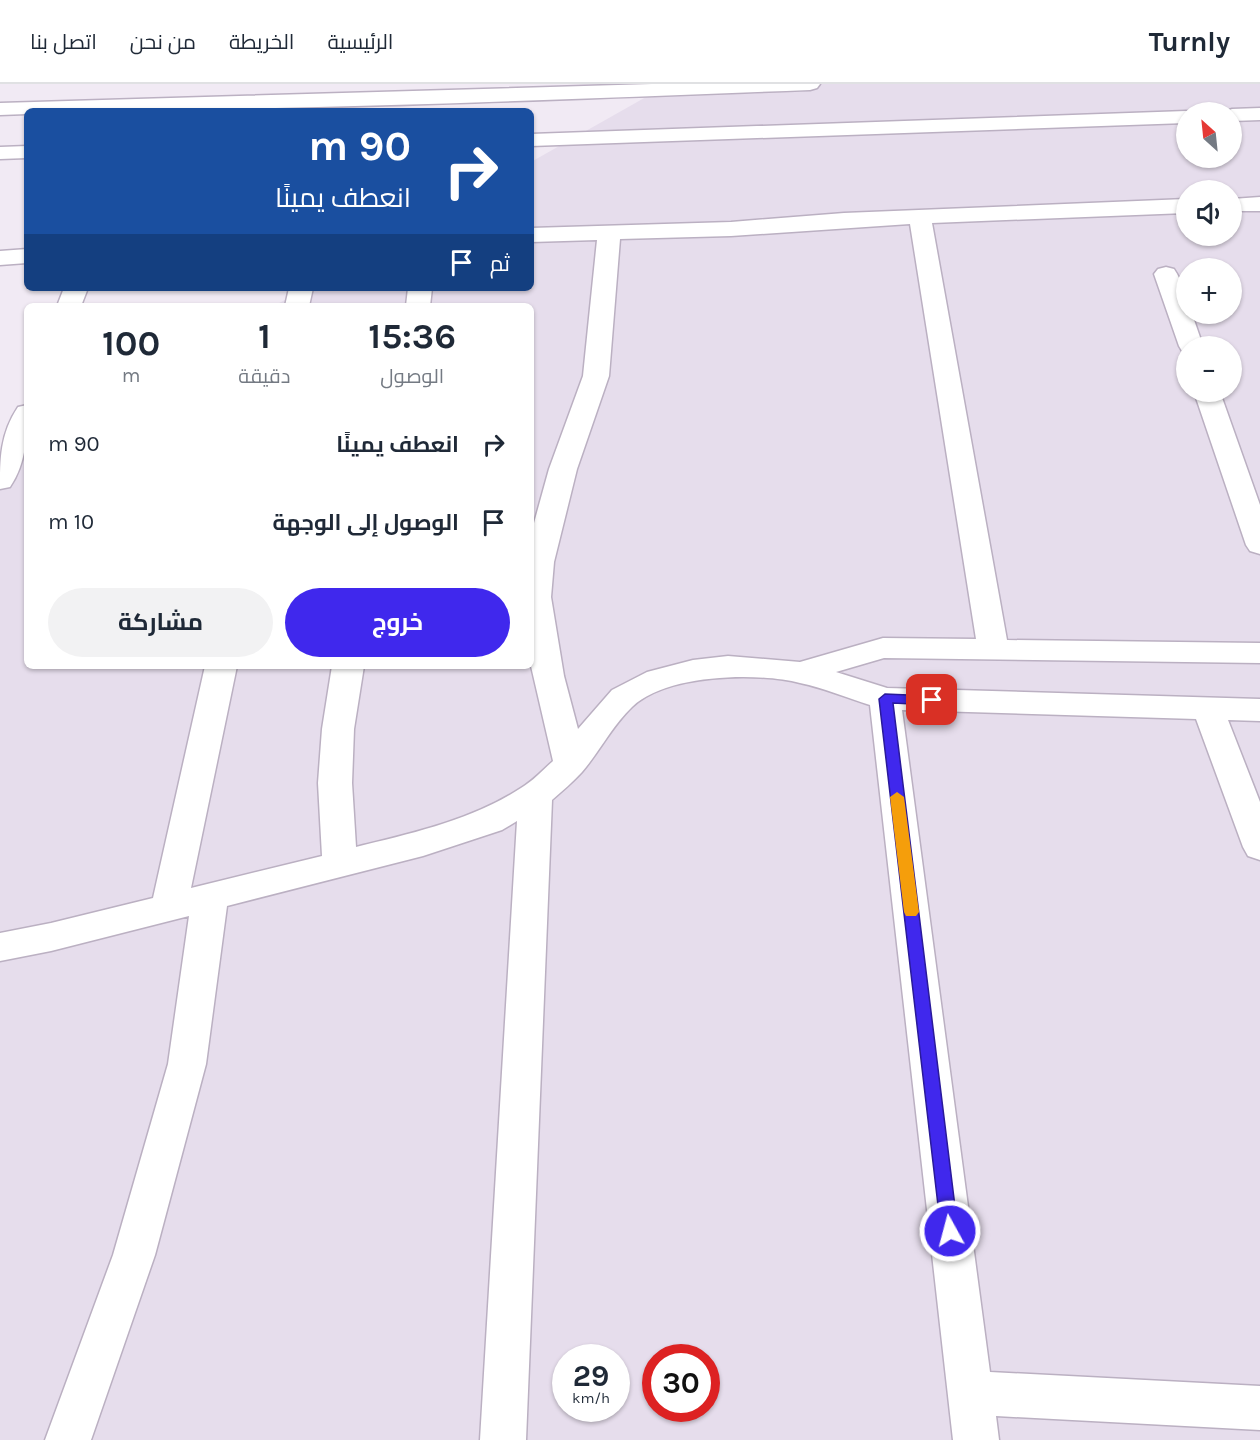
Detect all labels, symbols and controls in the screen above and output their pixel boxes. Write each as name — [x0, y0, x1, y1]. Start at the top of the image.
text: Turnly — [1149, 25, 1230, 58]
text: اتصل بنا — [30, 30, 97, 54]
text: من نحن — [130, 30, 196, 54]
text: الخريطة — [229, 30, 294, 54]
text: الرئيسية — [327, 30, 393, 54]
north arrow — [1176, 102, 1242, 168]
map controls — [1176, 102, 1242, 402]
text: 90 m — [308, 121, 411, 171]
icon: right — [432, 132, 510, 210]
button: sound — [1176, 180, 1242, 246]
text: انعطف يمينًا — [275, 182, 411, 214]
icon: arrive — [445, 246, 478, 279]
text: ثم — [490, 251, 510, 277]
button: + — [1176, 258, 1242, 324]
text: 1 — [258, 315, 271, 357]
text: 15:36 — [368, 315, 456, 357]
text: 100 — [102, 322, 160, 364]
button: − — [1176, 336, 1242, 402]
text: m — [122, 364, 141, 387]
text: دقيقة — [238, 365, 290, 388]
text: الوصول — [380, 365, 444, 388]
icon: right — [477, 428, 510, 461]
text: 90 m — [48, 431, 100, 457]
text: انعطف يمينًا — [336, 432, 459, 458]
icon: arrive — [477, 506, 510, 539]
text: 10 m — [48, 509, 94, 535]
text: الوصول إلى الوجهة — [273, 510, 459, 536]
button: مشاركة — [48, 588, 273, 657]
button: خروج — [285, 588, 510, 657]
pin — [906, 674, 957, 725]
icon: arrive — [915, 683, 948, 716]
position arrow — [918, 1199, 982, 1263]
speed limit sign: 30 — [642, 1344, 720, 1422]
text: 29 — [573, 1358, 609, 1394]
text: km/h — [572, 1389, 610, 1407]

